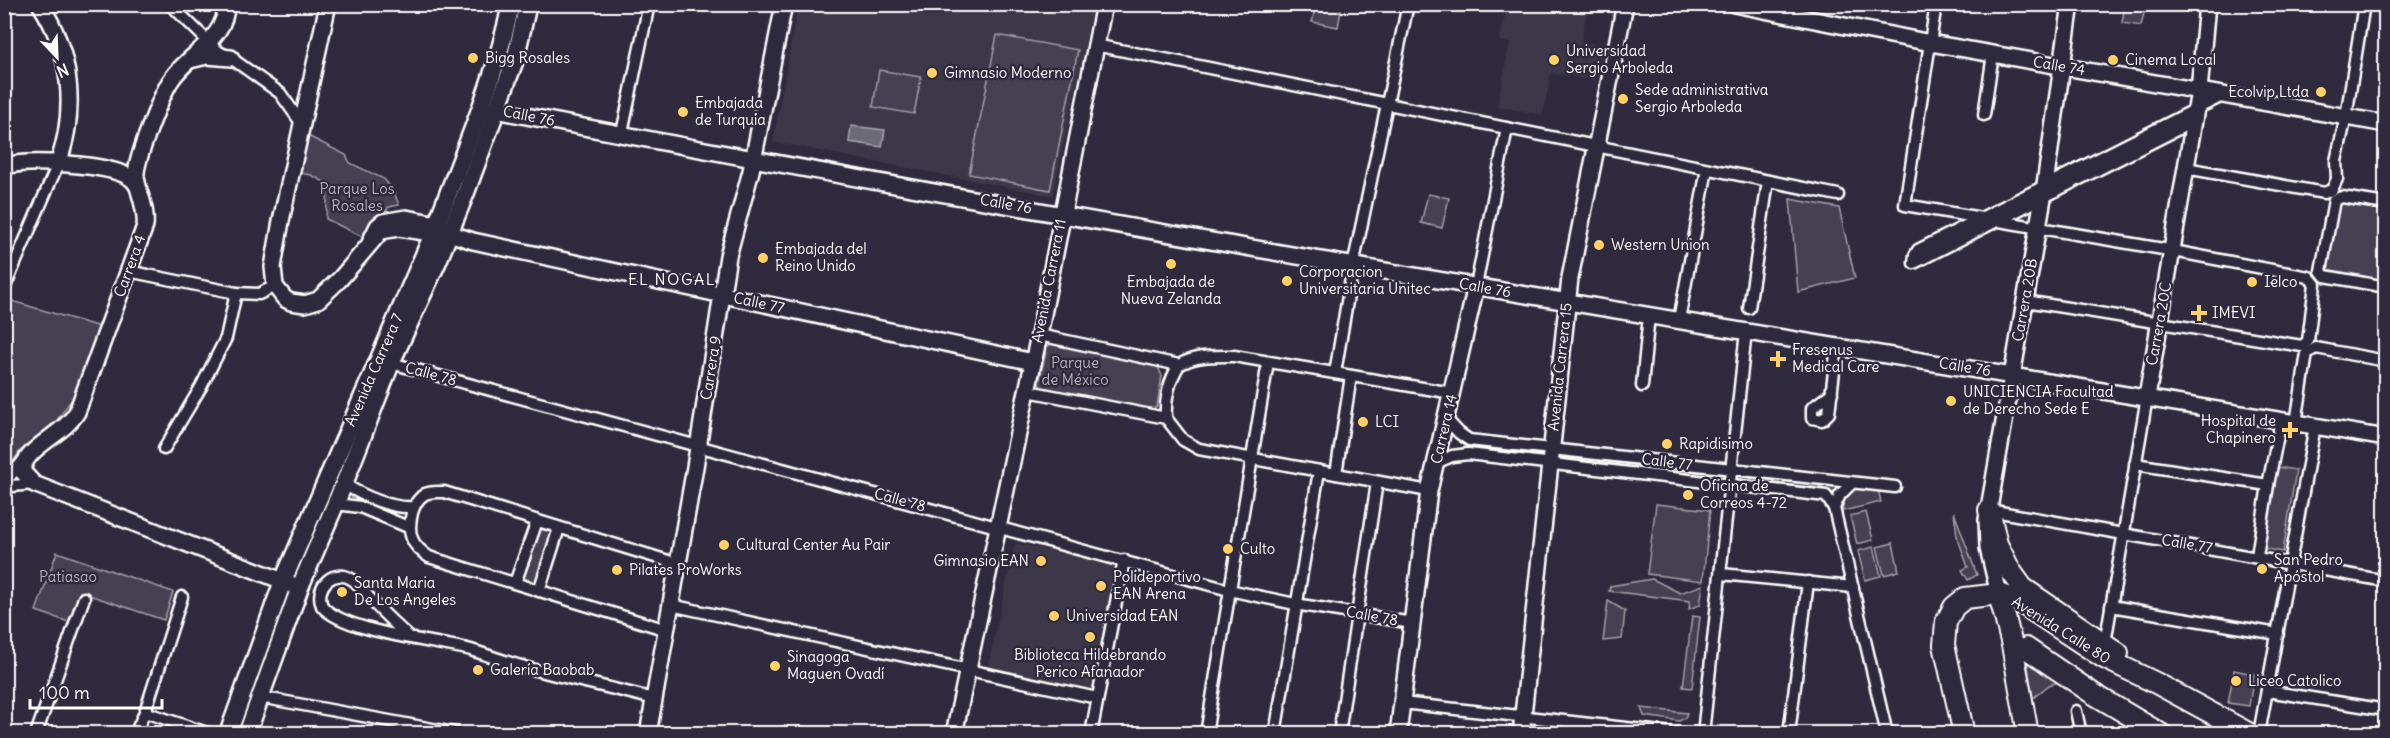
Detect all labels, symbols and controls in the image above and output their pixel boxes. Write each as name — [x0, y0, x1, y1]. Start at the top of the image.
north arrow — [27, 27, 87, 87]
place label: Universidad Sergio Arboleda — [1566, 41, 1674, 77]
place label: Bigg Rosales — [485, 48, 570, 67]
place label: Cinema Local — [2125, 50, 2216, 69]
marker: Bigg Rosales — [466, 51, 480, 65]
street label: Calle 74 — [2032, 52, 2087, 79]
marker: Universidad Sergio Arboleda — [1547, 53, 1561, 67]
marker: Cinema Local — [2106, 53, 2120, 67]
text: N — [54, 59, 72, 82]
place label: Gimnasio Moderno — [944, 63, 1071, 82]
marker: Gimnasio Moderno — [925, 66, 939, 80]
place label: Sede administrativa Sergio Arboleda — [1635, 80, 1769, 116]
place label: Ecolvip Ltda — [2228, 82, 2309, 101]
marker: Ecolvip Ltda — [2314, 85, 2328, 99]
marker: Sede administrativa Sergio Arboleda — [1616, 92, 1630, 106]
place label: Embajada de Turquía — [695, 93, 766, 129]
street label: Calle 76 — [502, 101, 557, 130]
marker: Embajada de Turquía — [676, 105, 690, 119]
park label: Parque Los Rosales — [319, 179, 395, 215]
street label: Calle 76 — [979, 190, 1034, 217]
street label: Avenida Carrera 11 — [1027, 217, 1070, 345]
street label: Carrera 4 — [109, 232, 150, 300]
place label: Western Union — [1611, 235, 1710, 254]
marker: Western Union — [1592, 238, 1606, 252]
place label: Embajada del Reino Unido — [775, 239, 867, 275]
marker: Embajada del Reino Unido — [756, 251, 770, 265]
marker: Embajada de Nueva Zelanda — [1164, 257, 1178, 271]
street label: Carrera 20B — [2008, 257, 2041, 343]
place label: Corporacion Universitaria Unitec — [1299, 262, 1431, 298]
district label: EL NOGAL — [628, 269, 716, 289]
place label: Embajada de Nueva Zelanda — [1121, 272, 1222, 308]
place label: Ielco — [2264, 272, 2297, 291]
marker: Corporacion Universitaria Unitec — [1280, 274, 1294, 288]
street label: Calle 76 — [1458, 274, 1513, 301]
marker: Ielco — [2245, 275, 2259, 289]
street label: Carrera 20C — [2142, 281, 2175, 367]
street label: Calle 77 — [732, 288, 786, 317]
street label: Avenida Carrera 15 — [1543, 302, 1576, 432]
place label: IMEVI — [2212, 303, 2255, 322]
marker: IMEVI — [2190, 304, 2208, 322]
street label: Avenida Carrera 7 — [340, 310, 407, 429]
street label: Carrera 9 — [696, 334, 725, 401]
place label: Fresenus Medical Care — [1792, 340, 1879, 376]
marker: Fresenus Medical Care — [1769, 350, 1787, 368]
park label: Parque de México — [1041, 353, 1109, 389]
street label: Calle 76 — [1938, 353, 1992, 380]
street label: Calle 78 — [403, 358, 459, 390]
place label: UNICIENCIA Facultad de Derecho Sede E — [1963, 382, 2114, 418]
street label: Carrera 14 — [1426, 392, 1461, 466]
marker: UNICIENCIA Facultad de Derecho Sede E — [1944, 394, 1958, 408]
place label: Hospital de Chapinero — [2201, 411, 2276, 447]
place label: LCI — [1375, 412, 1399, 431]
marker: LCI — [1356, 415, 1370, 429]
marker: Hospital de Chapinero — [2281, 421, 2299, 439]
place label: Rapidisimo — [1679, 434, 1753, 453]
marker: Rapidisimo — [1660, 437, 1674, 451]
street label: Calle 77 — [1640, 449, 1694, 474]
place label: Oficina de Correos 4-72 — [1700, 476, 1787, 512]
street label: Calle 78 — [872, 484, 928, 516]
marker: Oficina de Correos 4-72 — [1681, 488, 1695, 502]
street label: Calle 77 — [2160, 530, 2214, 557]
place label: Cultural Center Au Pair — [736, 535, 890, 554]
marker: Cultural Center Au Pair — [717, 538, 731, 552]
place label: Culto — [1240, 539, 1275, 558]
marker: Culto — [1221, 542, 1235, 556]
place label: San Pedro Apóstol — [2274, 550, 2343, 586]
place label: Gimnasio EAN — [933, 551, 1029, 570]
marker: Gimnasio EAN — [1034, 554, 1048, 568]
place label: Pilates ProWorks — [629, 560, 742, 579]
marker: San Pedro Apóstol — [2255, 562, 2269, 576]
marker: Pilates ProWorks — [610, 563, 624, 577]
park label: Patiasao — [39, 567, 97, 586]
place label: Polideportivo EAN Arena — [1113, 567, 1201, 603]
place label: Santa Maria De Los Angeles — [354, 573, 456, 609]
marker: Polideportivo EAN Arena — [1094, 579, 1108, 593]
marker: Santa Maria De Los Angeles — [335, 585, 349, 599]
street label: Avenida Calle 80 — [2008, 592, 2114, 668]
street label: Calle 78 — [1344, 602, 1400, 629]
place label: Universidad EAN — [1066, 606, 1178, 625]
marker: Universidad EAN — [1047, 609, 1061, 623]
marker: Biblioteca Hildebrando Perico Afanador — [1083, 630, 1097, 644]
place label: Biblioteca Hildebrando Perico Afanador — [1014, 645, 1166, 681]
place label: Sinagoga Maguen Ovadí — [787, 647, 884, 683]
marker: Sinagoga Maguen Ovadí — [768, 659, 782, 673]
place label: Galería Baobab — [490, 660, 594, 679]
marker: Galería Baobab — [471, 663, 485, 677]
place label: Liceo Catolico — [2248, 671, 2341, 690]
scale bar — [30, 672, 162, 710]
marker: Liceo Catolico — [2229, 674, 2243, 688]
text: 100 m — [39, 681, 90, 704]

